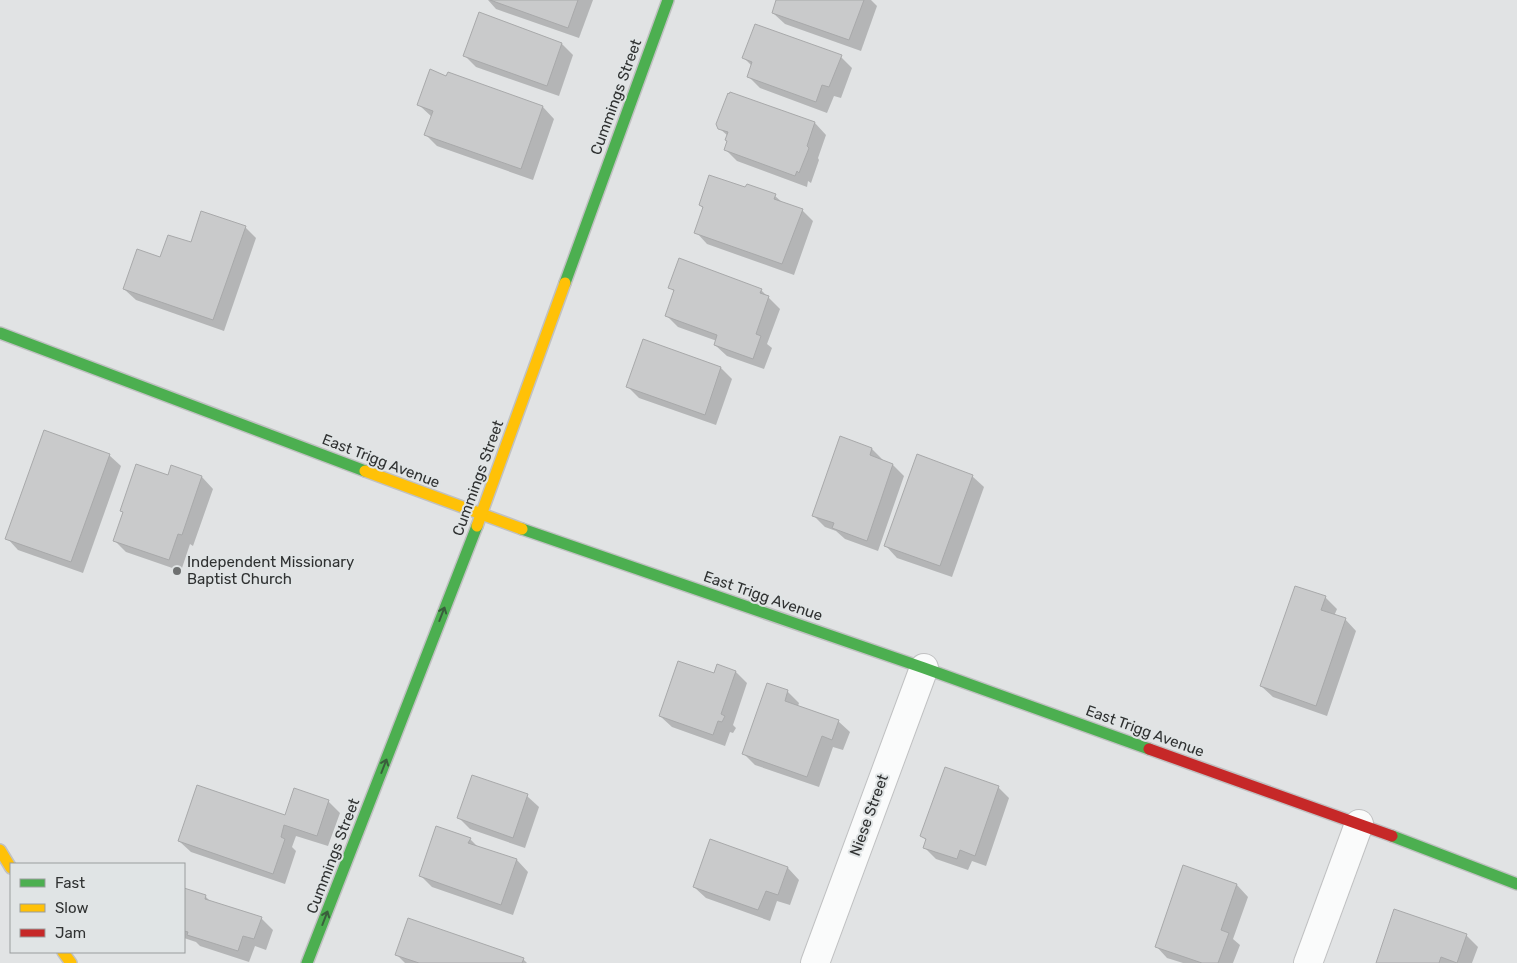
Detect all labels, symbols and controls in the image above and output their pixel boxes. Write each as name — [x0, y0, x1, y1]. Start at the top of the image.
street label: Cummings Street — [587, 36, 645, 157]
street label: Cummings Street — [449, 417, 507, 538]
street label: East Trigg Avenue — [320, 430, 442, 492]
place label: Independent Missionary Baptist Church — [187, 553, 354, 588]
marker: Independent Missionary Baptist Church — [171, 565, 183, 577]
street label: East Trigg Avenue — [701, 567, 825, 625]
one-way arrow — [438, 607, 447, 623]
street label: East Trigg Avenue — [1083, 701, 1207, 761]
one-way arrow — [379, 759, 389, 774]
street label: Niese Street — [846, 772, 892, 858]
street label: Cummings Street — [303, 796, 363, 916]
legend — [10, 863, 185, 953]
text: Fast — [55, 874, 85, 892]
text: Slow — [55, 899, 88, 917]
one-way arrow — [321, 910, 330, 926]
text: Jam — [55, 924, 86, 942]

